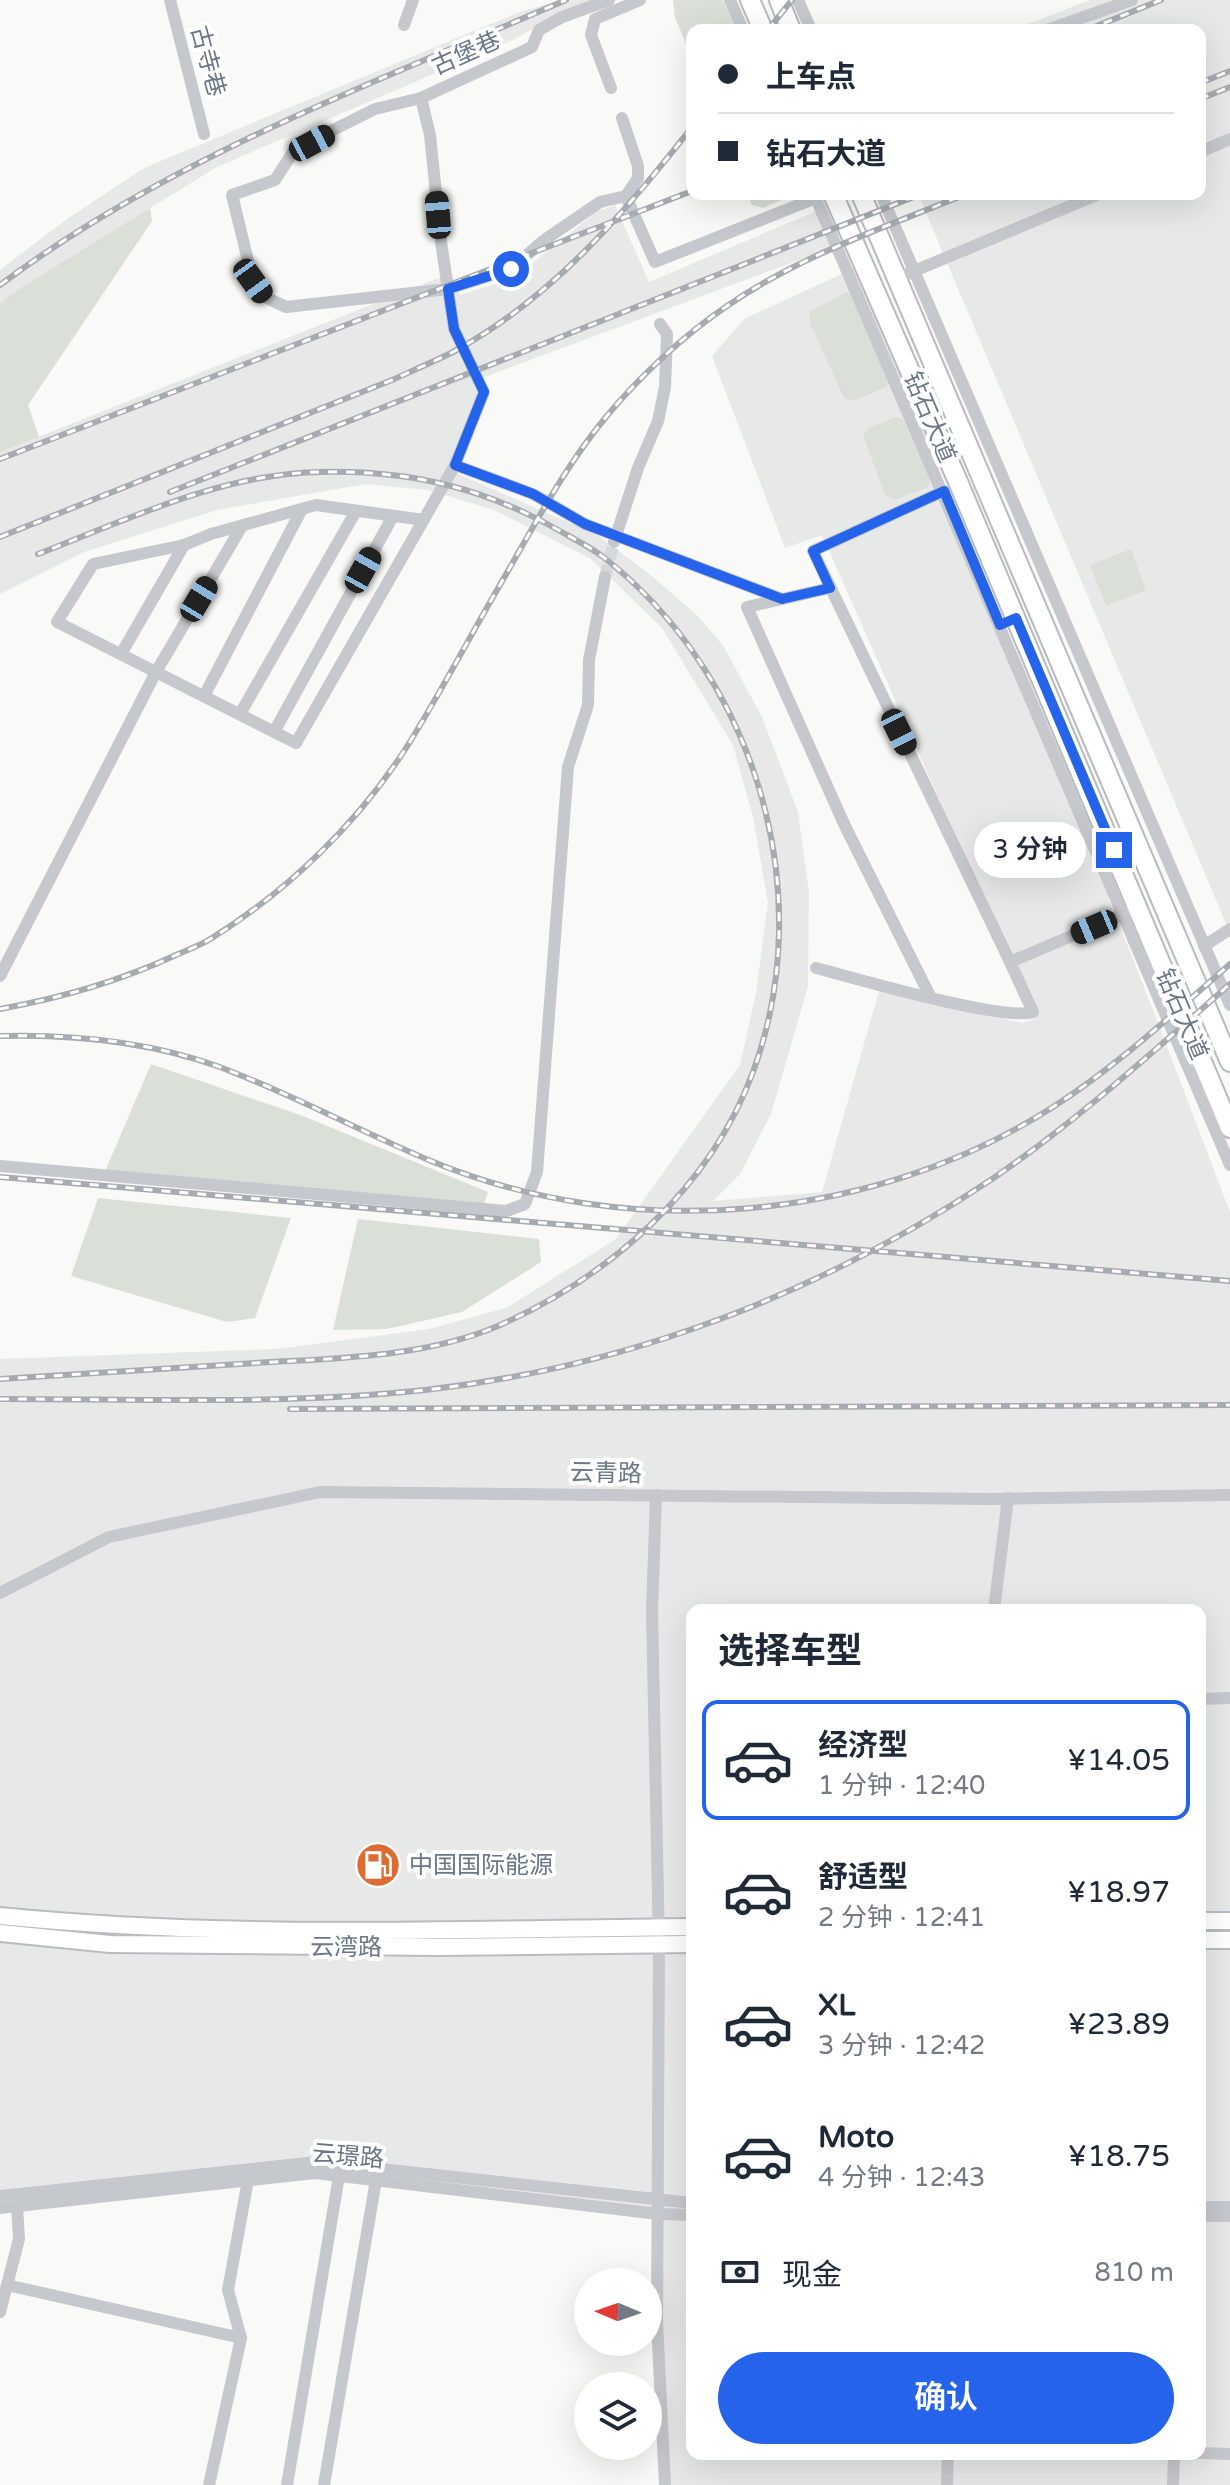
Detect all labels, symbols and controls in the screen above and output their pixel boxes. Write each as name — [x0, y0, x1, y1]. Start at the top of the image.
street label: 古寺巷 — [184, 23, 231, 100]
street label: 古堡巷 — [427, 26, 505, 81]
text: 上车点 — [766, 59, 856, 96]
car — [285, 121, 339, 165]
text: 钻石大道 — [766, 136, 886, 173]
car — [424, 190, 452, 240]
route start — [493, 251, 529, 287]
car — [229, 255, 277, 307]
street label: 钻石大道 — [897, 367, 962, 467]
car — [341, 543, 385, 597]
car — [176, 572, 222, 626]
car — [878, 705, 920, 759]
callout: 3 分钟 — [974, 822, 1086, 878]
route end — [1096, 832, 1132, 868]
text: 3 分钟 — [992, 834, 1068, 865]
car — [1067, 907, 1121, 947]
street label: 钻石大道 — [1149, 964, 1214, 1064]
street label: 云青路 — [570, 1458, 642, 1489]
text: 选择车型 — [718, 1630, 862, 1673]
icon: car — [722, 1724, 794, 1796]
text: 经济型 — [818, 1727, 908, 1764]
text: ¥14.05 — [1067, 1742, 1170, 1779]
text: 1 分钟 · 12:40 — [818, 1770, 985, 1801]
fuel station icon: 中国国际能源 — [354, 1841, 402, 1889]
place label: 中国国际能源 — [409, 1851, 553, 1880]
icon: car — [722, 1856, 794, 1928]
text: 舒适型 — [818, 1859, 908, 1896]
text: ¥18.97 — [1067, 1874, 1170, 1911]
text: 2 分钟 · 12:41 — [818, 1902, 985, 1933]
street label: 云湾路 — [310, 1933, 382, 1962]
text: XL — [818, 1987, 855, 2024]
icon: car — [722, 1988, 794, 2060]
text: ¥23.89 — [1067, 2006, 1170, 2043]
text: 3 分钟 · 12:42 — [818, 2030, 985, 2061]
text: Moto — [818, 2119, 894, 2156]
icon: car — [722, 2120, 794, 2192]
text: ¥18.75 — [1067, 2138, 1170, 2175]
street label: 云璟路 — [311, 2139, 385, 2174]
text: 4 分钟 · 12:43 — [818, 2162, 985, 2193]
icon: cash — [718, 2250, 762, 2294]
text: 现金 — [782, 2257, 842, 2294]
text: 810 m — [1094, 2257, 1174, 2288]
north arrow — [574, 2268, 662, 2356]
map controls — [574, 2268, 662, 2460]
button: 确认 — [718, 2352, 1174, 2444]
button: layers — [574, 2372, 662, 2460]

